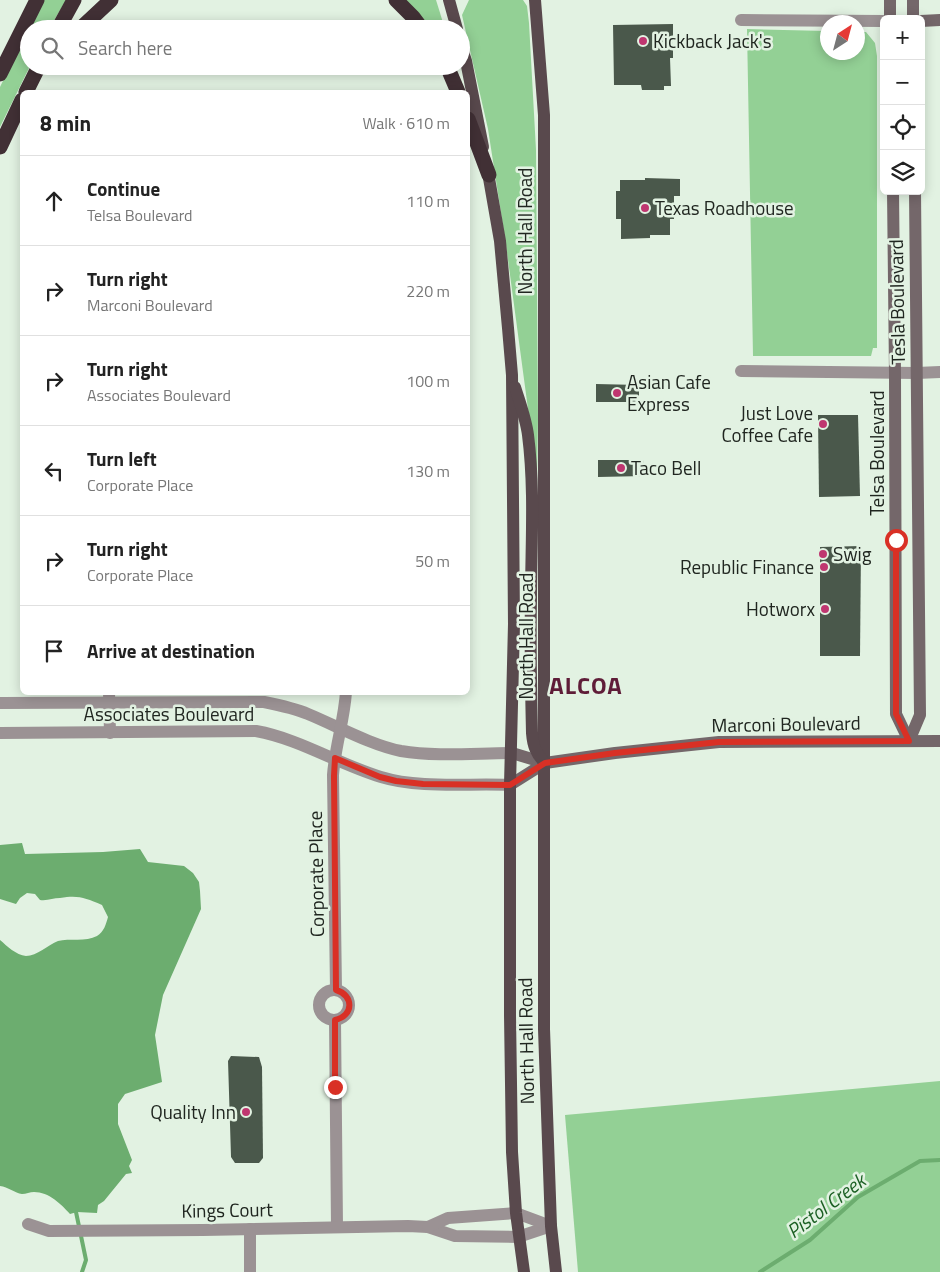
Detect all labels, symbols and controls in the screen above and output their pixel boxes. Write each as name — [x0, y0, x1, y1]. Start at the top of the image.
north arrow — [820, 15, 865, 60]
map controls — [880, 15, 925, 195]
button: + — [880, 15, 925, 60]
search box — [20, 20, 470, 75]
place label: Kickback Jack's — [653, 26, 772, 55]
text: Search here — [78, 33, 172, 62]
icon: search — [38, 34, 66, 62]
marker: Kickback Jack's — [637, 35, 649, 47]
button: − — [880, 60, 925, 105]
button: locate — [880, 105, 925, 150]
text: 8 min — [40, 107, 91, 139]
text: Walk · 610 m — [362, 111, 450, 135]
button: layers — [880, 150, 925, 195]
street label: North Hall Road — [510, 168, 539, 294]
text: Continue — [87, 174, 160, 203]
icon: ahead — [40, 187, 68, 215]
text: 110 m — [406, 189, 450, 213]
place label: Texas Roadhouse — [655, 193, 794, 222]
marker: Texas Roadhouse — [639, 202, 651, 214]
text: Telsa Boulevard — [87, 203, 193, 227]
street label: Tesla Boulevard — [881, 239, 912, 365]
text: Turn right — [87, 264, 168, 293]
icon: right — [40, 277, 68, 305]
text: 220 m — [406, 279, 450, 303]
text: Marconi Boulevard — [87, 293, 213, 317]
text: Turn right — [87, 354, 168, 383]
icon: right — [40, 367, 68, 395]
place label: Asian Cafe Express — [627, 367, 711, 418]
text: 100 m — [406, 369, 450, 393]
text: Associates Boulevard — [87, 383, 231, 407]
marker: Asian Cafe Express — [611, 387, 623, 399]
street label: Telsa Boulevard — [862, 390, 891, 516]
place label: Just Love Coffee Cafe — [721, 398, 813, 449]
marker: Just Love Coffee Cafe — [817, 418, 829, 430]
text: Turn left — [87, 444, 157, 473]
place label: Taco Bell — [631, 453, 701, 482]
icon: left — [40, 457, 68, 485]
text: 130 m — [406, 459, 450, 483]
marker: Taco Bell — [615, 462, 627, 474]
text: Corporate Place — [87, 473, 193, 497]
route start — [885, 529, 908, 552]
text: Turn right — [87, 534, 168, 563]
place label: Swig — [833, 539, 872, 568]
icon: right — [40, 547, 68, 575]
marker: Swig — [817, 548, 829, 560]
text: 50 m — [415, 549, 450, 573]
place label: Republic Finance — [680, 552, 814, 581]
marker: Republic Finance — [818, 561, 830, 573]
text: Corporate Place — [87, 563, 193, 587]
street label: North Hall Road — [511, 573, 540, 699]
place label: Hotworx — [746, 594, 815, 623]
marker: Hotworx — [819, 603, 831, 615]
text: Arrive at destination — [87, 636, 255, 665]
icon: arrive — [40, 637, 68, 665]
district label: ALCOA — [549, 667, 623, 703]
street label: Associates Boulevard — [84, 699, 254, 728]
street label: Marconi Boulevard — [711, 708, 861, 739]
street label: Corporate Place — [300, 811, 331, 937]
street label: North Hall Road — [510, 977, 541, 1105]
route end — [324, 1076, 347, 1099]
place label: Quality Inn — [150, 1097, 236, 1126]
marker: Quality Inn — [240, 1106, 252, 1118]
water label: Pistol Creek — [780, 1164, 873, 1246]
street label: Kings Court — [181, 1194, 273, 1225]

